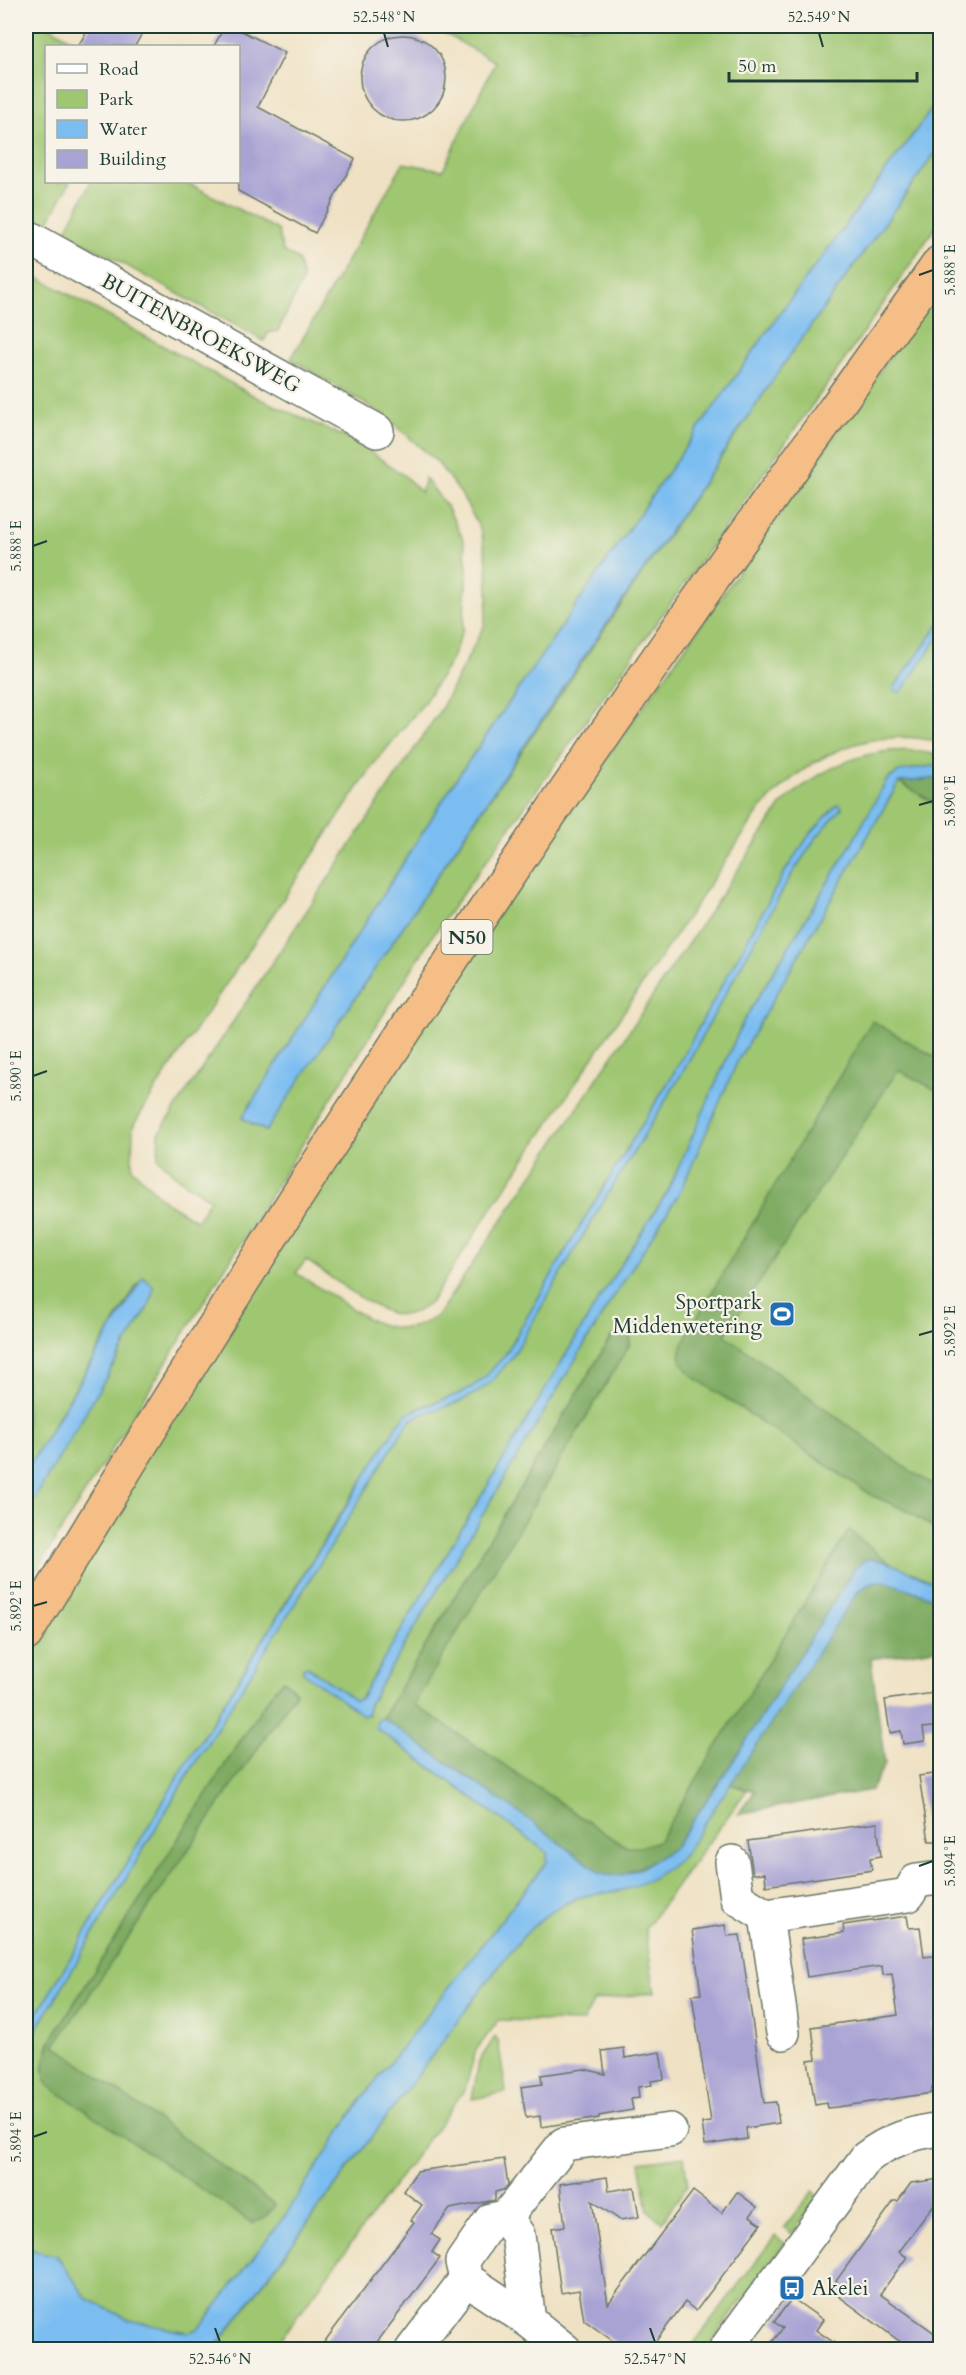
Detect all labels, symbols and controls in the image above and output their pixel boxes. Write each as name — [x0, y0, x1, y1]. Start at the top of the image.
text: 52.548°N — [353, 7, 416, 27]
text: 52.549°N — [788, 7, 851, 27]
legend — [45, 45, 240, 183]
scale bar — [729, 45, 916, 83]
text: 50 m — [738, 54, 777, 79]
text: Road — [99, 57, 139, 82]
text: Park — [99, 87, 134, 112]
text: Water — [98, 117, 148, 142]
text: Building — [99, 147, 167, 172]
text: 5.888°E — [940, 244, 960, 296]
street label: BUITENBROEKSWEG — [96, 267, 306, 401]
text: 5.888°E — [6, 520, 26, 572]
text: 5.890°E — [940, 775, 960, 827]
road number: N50 — [442, 920, 492, 954]
text: 5.890°E — [6, 1050, 26, 1102]
place label: Sportpark Middenwetering — [613, 1288, 763, 1341]
sports icon: Sportpark Middenwetering — [767, 1299, 797, 1329]
text: 5.892°E — [940, 1305, 960, 1357]
text: 5.892°E — [6, 1580, 26, 1632]
text: 5.894°E — [940, 1835, 960, 1887]
text: 5.894°E — [6, 2111, 26, 2163]
bus stop icon: Akelei — [777, 2273, 807, 2303]
place label: Akelei — [812, 2274, 869, 2303]
text: 52.546°N — [189, 2349, 252, 2369]
text: 52.547°N — [624, 2349, 687, 2369]

